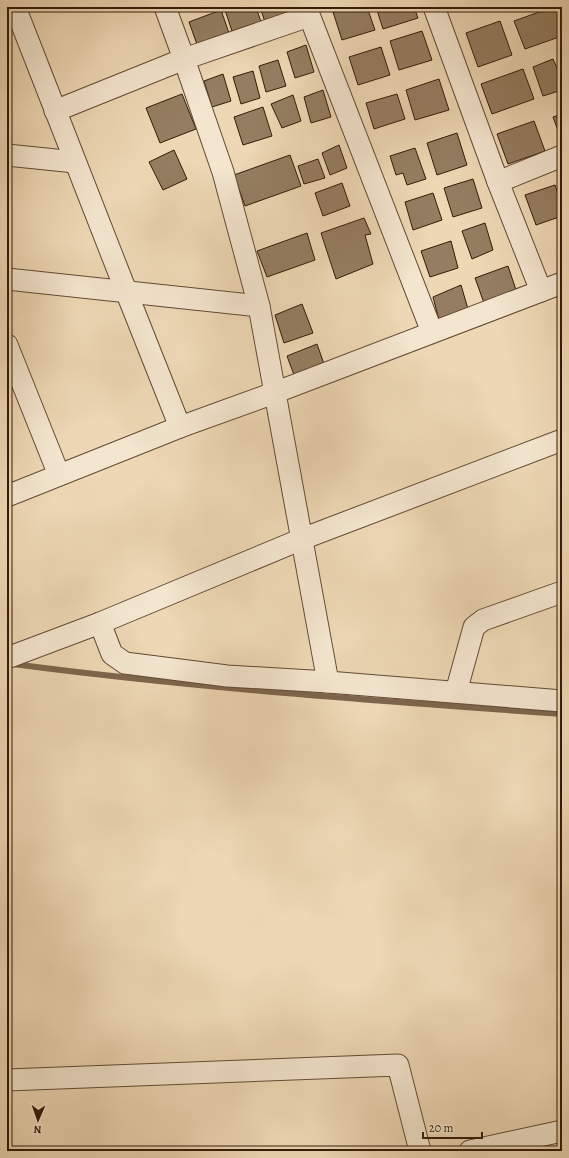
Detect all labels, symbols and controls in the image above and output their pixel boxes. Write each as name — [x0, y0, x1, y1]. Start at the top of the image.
north arrow — [18, 1100, 58, 1140]
scale bar — [423, 1114, 482, 1140]
text: 20 m — [429, 1120, 453, 1136]
text: N — [33, 1122, 42, 1137]

